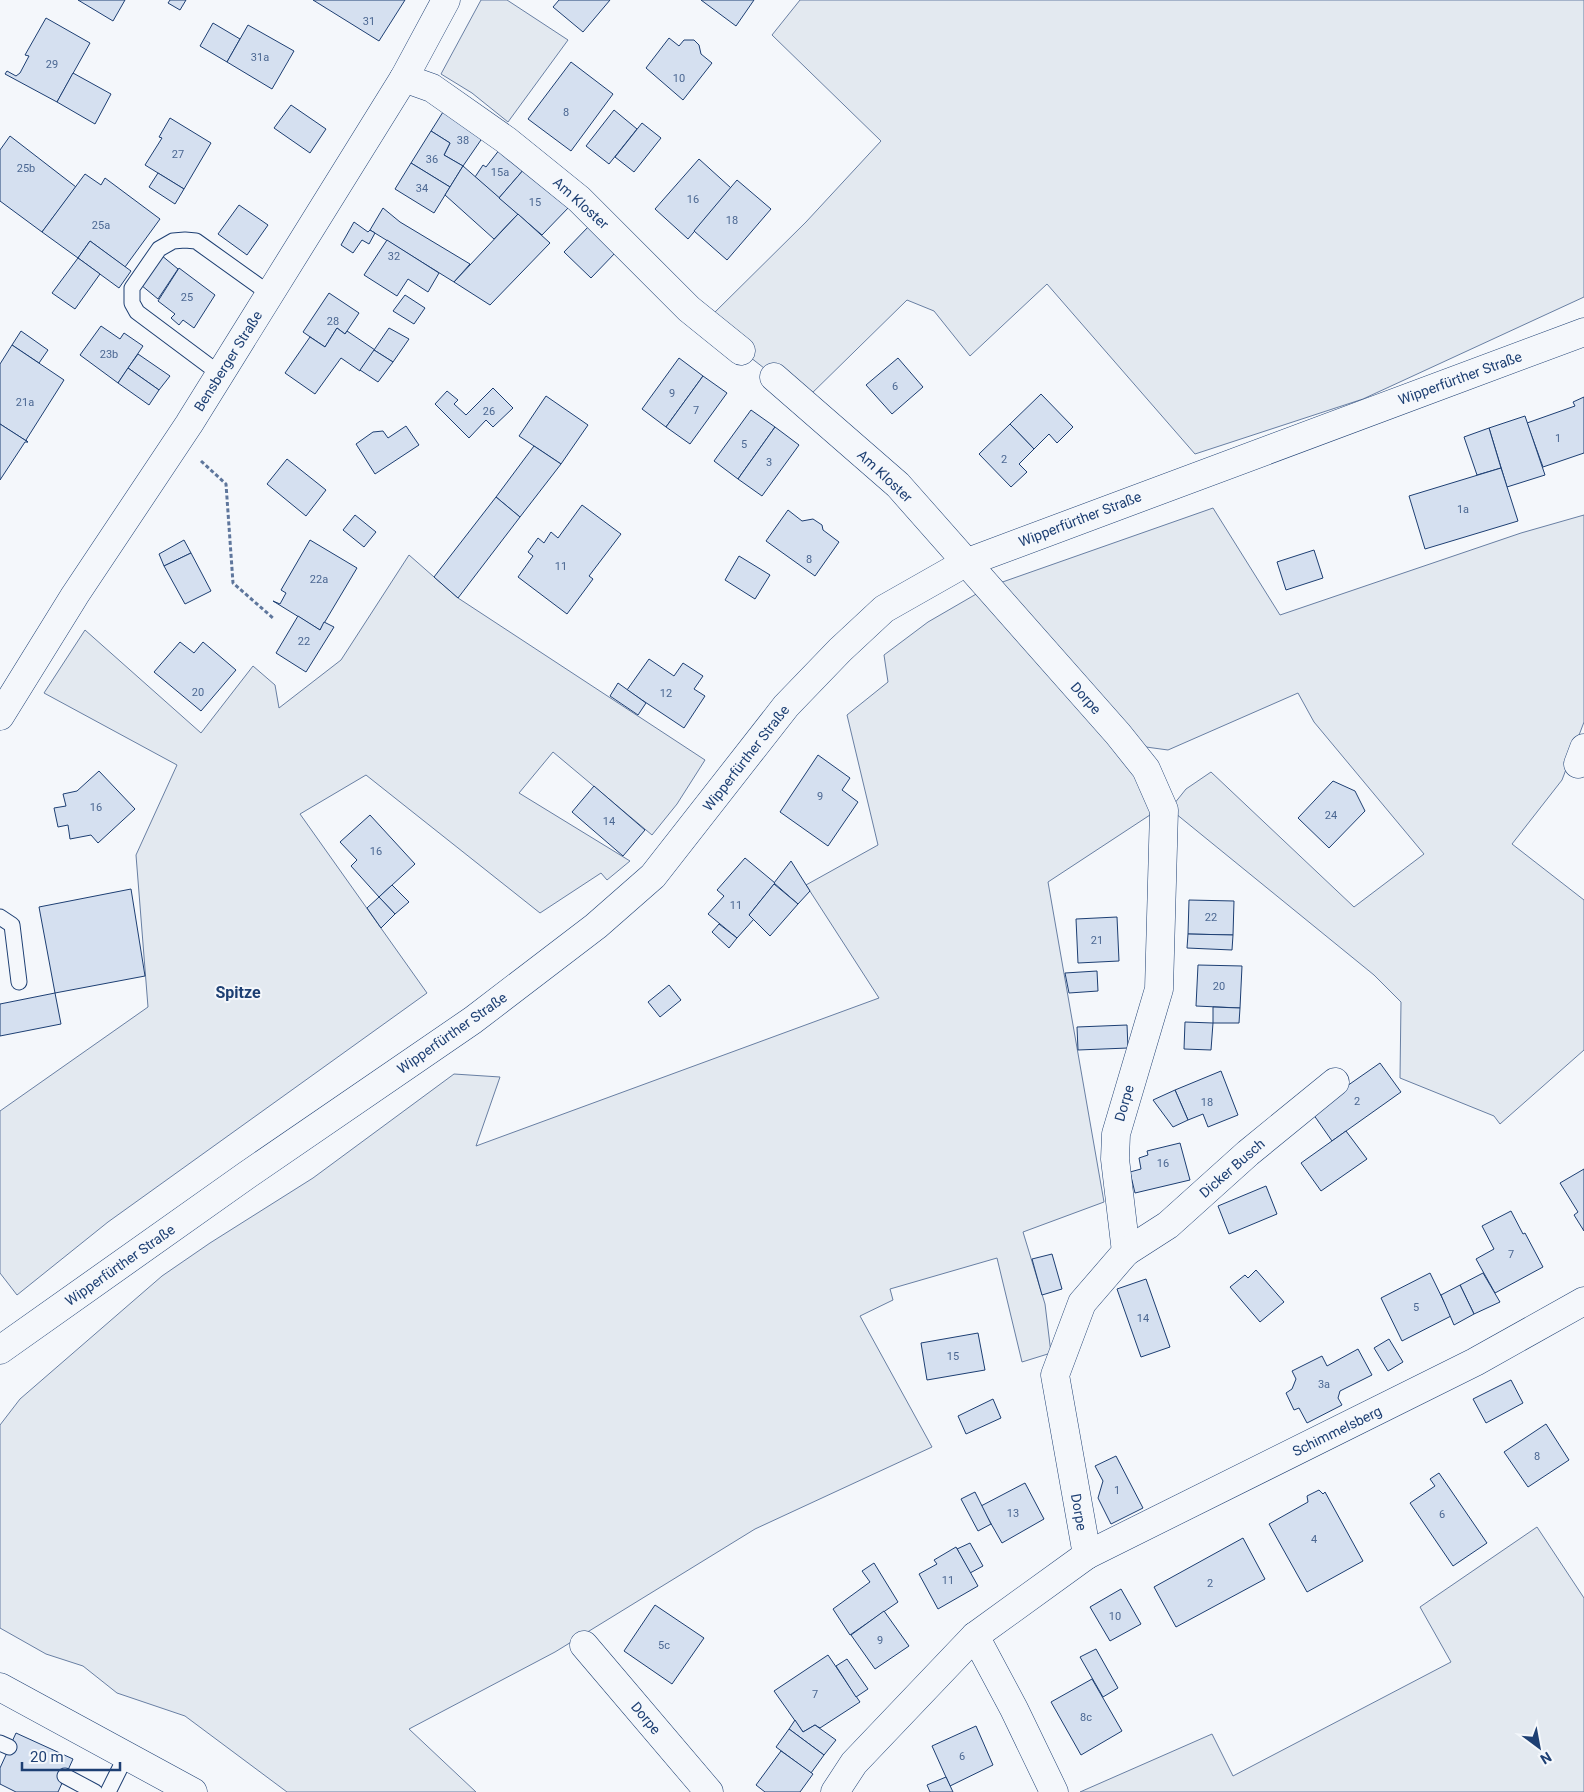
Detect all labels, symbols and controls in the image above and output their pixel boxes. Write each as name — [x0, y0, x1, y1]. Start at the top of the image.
house number: 31 — [363, 15, 375, 28]
house number: 31a — [251, 51, 269, 64]
house number: 29 — [46, 58, 58, 71]
house number: 10 — [673, 72, 685, 85]
house number: 8 — [563, 106, 569, 119]
house number: 38 — [457, 134, 469, 147]
house number: 27 — [172, 148, 184, 161]
house number: 36 — [426, 153, 438, 166]
house number: 25b — [17, 162, 35, 175]
house number: 15a — [491, 166, 509, 179]
street label: Am Kloster — [550, 174, 612, 232]
house number: 34 — [416, 182, 428, 195]
house number: 16 — [687, 193, 699, 206]
house number: 15 — [529, 196, 541, 209]
house number: 18 — [726, 214, 738, 227]
house number: 25a — [92, 219, 110, 232]
house number: 32 — [388, 250, 400, 263]
house number: 25 — [181, 291, 193, 304]
street label: Bensberger Straße — [191, 308, 265, 414]
house number: 28 — [327, 315, 339, 328]
house number: 23b — [100, 348, 118, 361]
street label: Wipperfürther Straße — [1396, 348, 1524, 408]
house number: 6 — [892, 380, 898, 393]
house number: 9 — [669, 387, 675, 400]
house number: 21a — [16, 396, 34, 409]
house number: 7 — [693, 404, 699, 417]
house number: 26 — [483, 405, 495, 418]
house number: 1 — [1555, 432, 1561, 445]
house number: 5 — [741, 438, 747, 451]
street label: Am Kloster — [854, 447, 916, 506]
house number: 2 — [1001, 453, 1007, 466]
house number: 3 — [766, 456, 772, 469]
street label: Wipperfürther Straße — [1016, 488, 1144, 550]
house number: 1a — [1457, 503, 1469, 516]
house number: 8 — [806, 553, 812, 566]
house number: 11 — [555, 560, 567, 573]
house number: 22a — [310, 573, 328, 586]
house number: 22 — [298, 635, 310, 648]
street label: Dorpe — [1068, 679, 1104, 717]
house number: 20 — [192, 686, 204, 699]
house number: 12 — [660, 687, 672, 700]
street label: Wipperfürther Straße — [700, 702, 792, 814]
house number: 9 — [817, 790, 823, 803]
house number: 16 — [90, 801, 102, 814]
house number: 24 — [1325, 809, 1337, 822]
house number: 14 — [603, 815, 615, 828]
house number: 16 — [370, 845, 382, 858]
house number: 11 — [730, 899, 742, 912]
house number: 22 — [1205, 911, 1217, 924]
house number: 21 — [1091, 934, 1103, 947]
house number: 20 — [1213, 980, 1225, 993]
district label: Spitze — [215, 983, 261, 1002]
street label: Wipperfürther Straße — [394, 989, 510, 1077]
street label: Dorpe — [1111, 1083, 1137, 1123]
house number: 2 — [1354, 1095, 1360, 1108]
house number: 18 — [1201, 1096, 1213, 1109]
street label: Dicker Busch — [1196, 1135, 1268, 1201]
house number: 16 — [1157, 1157, 1169, 1170]
street label: Wipperfürther Straße — [62, 1221, 178, 1309]
house number: 7 — [1508, 1248, 1514, 1261]
house number: 5 — [1413, 1301, 1419, 1314]
house number: 14 — [1137, 1312, 1149, 1325]
house number: 15 — [947, 1350, 959, 1363]
house number: 3a — [1318, 1378, 1330, 1391]
street label: Schimmelsberg — [1290, 1403, 1384, 1459]
house number: 8 — [1534, 1450, 1540, 1463]
house number: 1 — [1114, 1484, 1120, 1497]
street label: Dorpe — [1068, 1492, 1090, 1532]
house number: 13 — [1007, 1507, 1019, 1520]
house number: 6 — [1439, 1508, 1445, 1521]
house number: 4 — [1311, 1533, 1317, 1546]
house number: 11 — [942, 1574, 954, 1587]
house number: 2 — [1207, 1577, 1213, 1590]
house number: 10 — [1109, 1610, 1121, 1623]
house number: 9 — [877, 1634, 883, 1647]
house number: 5c — [658, 1639, 670, 1652]
house number: 7 — [812, 1688, 818, 1701]
street label: Dorpe — [628, 1699, 664, 1737]
house number: 8c — [1080, 1711, 1092, 1724]
north arrow — [1514, 1722, 1564, 1772]
scale bar — [22, 1740, 120, 1772]
text: 20 m — [30, 1748, 64, 1766]
text: N — [1537, 1749, 1554, 1767]
house number: 6 — [959, 1750, 965, 1763]

